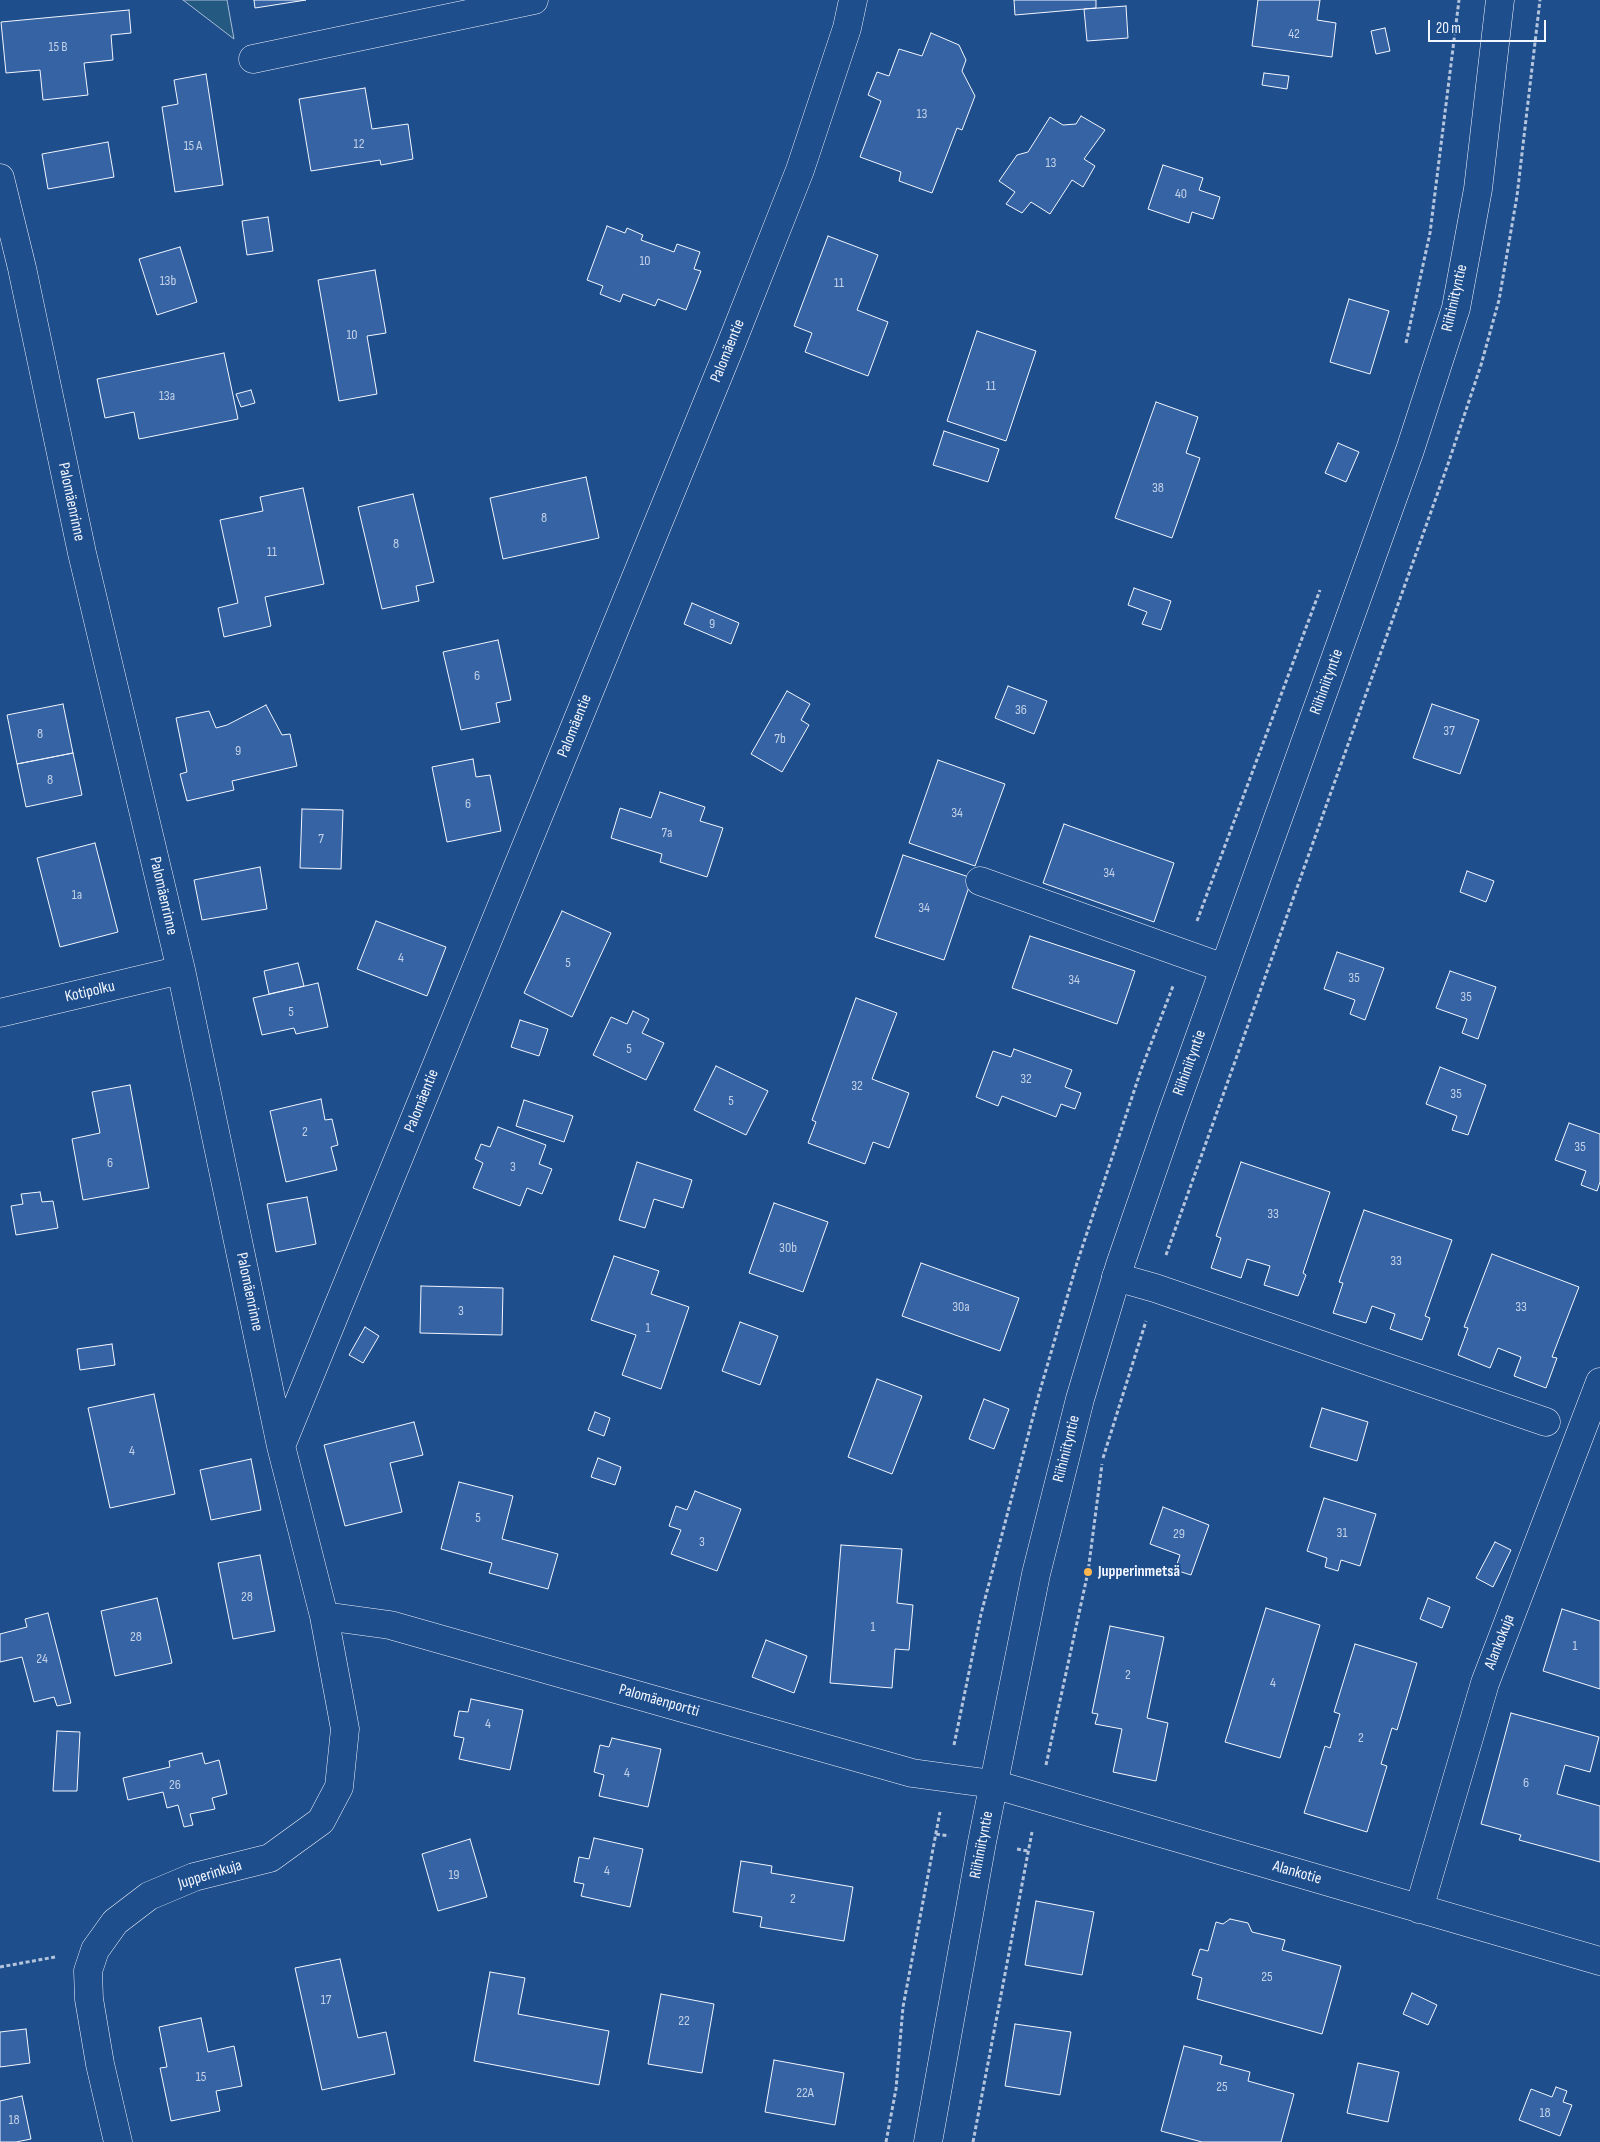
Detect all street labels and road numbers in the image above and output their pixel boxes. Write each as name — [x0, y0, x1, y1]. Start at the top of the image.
street label: Riihiniityntie — [1438, 263, 1472, 333]
street label: Palomäentie — [707, 317, 749, 385]
street label: Palomäenrinne — [53, 461, 89, 543]
street label: Riihiniityntie — [1306, 647, 1348, 717]
street label: Palomäentie — [554, 692, 596, 760]
street label: Palomäenrinne — [145, 855, 181, 937]
street label: Kotipolku — [63, 977, 117, 1007]
street label: Riihiniityntie — [1169, 1028, 1211, 1098]
street label: Palomäentie — [401, 1067, 443, 1135]
street label: Palomäenrinne — [231, 1251, 267, 1333]
street label: Riihiniityntie — [1049, 1414, 1085, 1484]
street label: Alankokuja — [1481, 1612, 1519, 1672]
street label: Palomäenportti — [617, 1680, 701, 1722]
street label: Riihiniityntie — [966, 1810, 998, 1880]
street label: Jupperinkuja — [176, 1856, 244, 1894]
street label: Alankotie — [1270, 1857, 1324, 1889]

